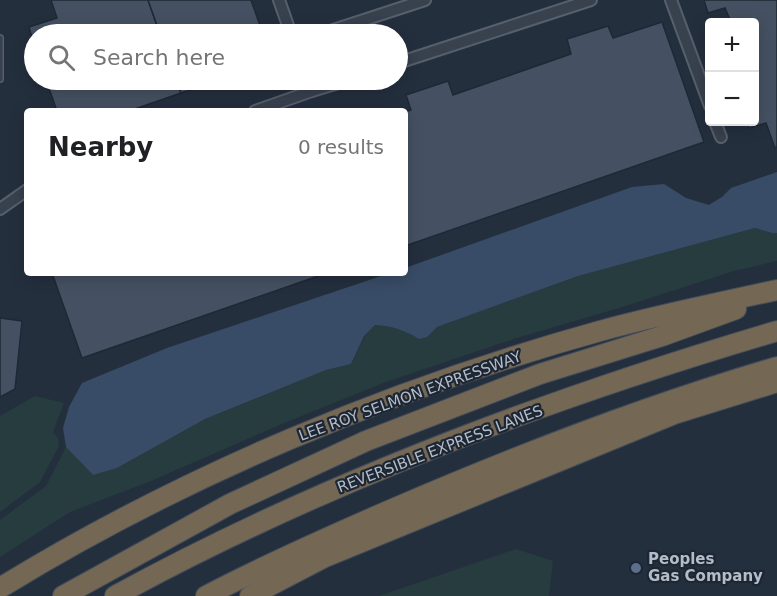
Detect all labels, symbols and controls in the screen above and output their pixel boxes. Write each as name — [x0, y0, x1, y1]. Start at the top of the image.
map controls — [705, 18, 759, 126]
button: + — [705, 18, 759, 72]
search box — [24, 24, 408, 90]
icon: search — [45, 41, 78, 74]
text: Search here — [93, 45, 225, 70]
button: − — [705, 72, 759, 126]
text: Nearby — [48, 132, 153, 162]
text: 0 results — [298, 135, 384, 159]
street label: LEE ROY SELMON EXPRESSWAY — [296, 347, 525, 445]
street label: REVERSIBLE EXPRESS LANES — [335, 401, 545, 497]
place label: Peoples Gas Company — [648, 550, 763, 585]
marker: Peoples Gas Company — [629, 561, 643, 575]

